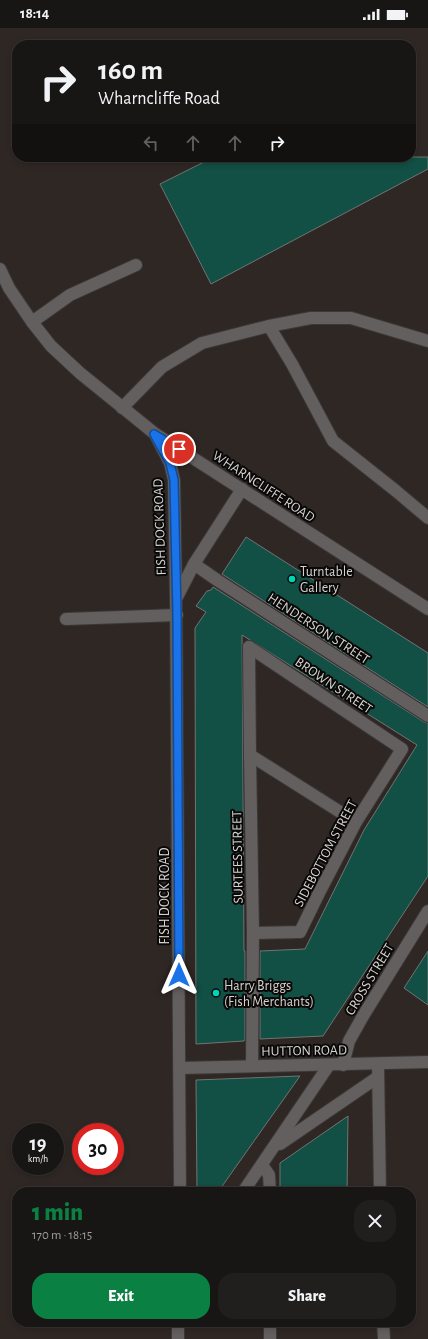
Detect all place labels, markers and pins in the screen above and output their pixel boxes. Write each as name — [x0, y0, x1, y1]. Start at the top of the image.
pin — [162, 432, 196, 466]
place label: Turntable Gallery — [300, 565, 353, 595]
marker: Turntable Gallery — [287, 574, 297, 584]
place label: Harry Briggs (Fish Merchants) — [224, 979, 314, 1009]
marker: Harry Briggs (Fish Merchants) — [211, 988, 221, 998]

